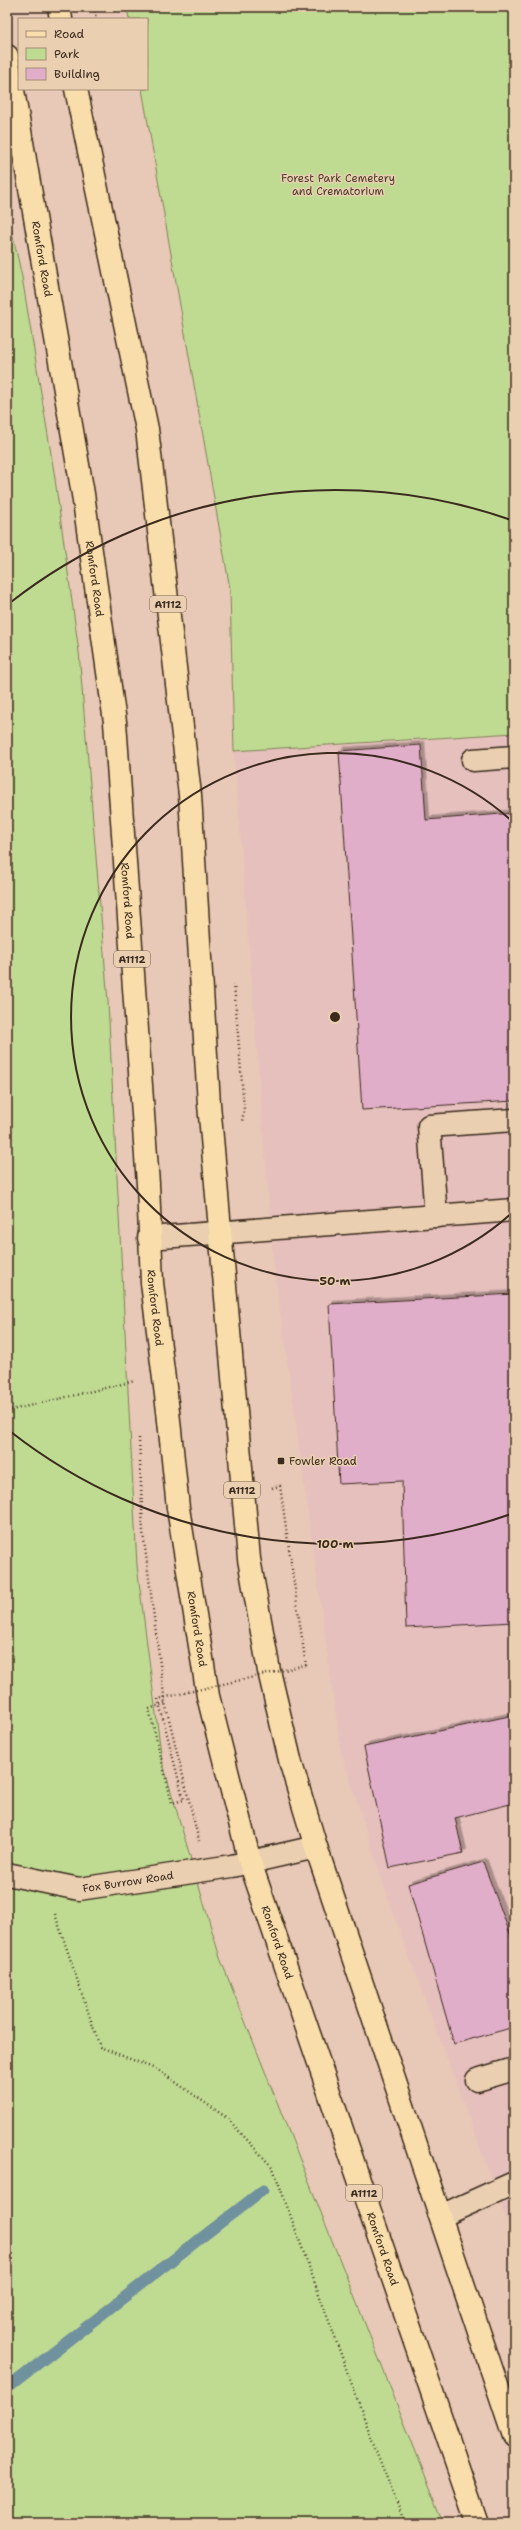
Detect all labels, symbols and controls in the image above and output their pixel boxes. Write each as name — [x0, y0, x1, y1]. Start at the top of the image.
legend — [18, 18, 148, 90]
text: Road — [54, 26, 85, 42]
text: Park — [54, 46, 80, 62]
text: Building — [54, 66, 100, 82]
park label: Forest Park Cemetery and Crematorium — [281, 171, 395, 199]
street label: Romford Road — [28, 220, 56, 298]
street label: Romford Road — [82, 540, 107, 618]
road number: A1112 — [150, 596, 186, 612]
street label: Romford Road — [117, 862, 137, 940]
road number: A1112 — [114, 951, 150, 967]
centre of rings — [328, 1010, 342, 1024]
street label: Romford Road — [143, 1269, 167, 1347]
text: 50 m — [320, 1273, 351, 1289]
place label: Fowler Road — [289, 1454, 357, 1469]
marker: Fowler Road — [276, 1456, 286, 1466]
road number: A1112 — [224, 1482, 260, 1498]
text: 100 m — [317, 1536, 354, 1552]
street label: Romford Road — [183, 1590, 210, 1668]
street label: Fox Burrow Road — [82, 1868, 174, 1896]
street label: Romford Road — [258, 1904, 297, 1981]
road number: A1112 — [346, 2185, 382, 2201]
street label: Romford Road — [363, 2210, 402, 2288]

